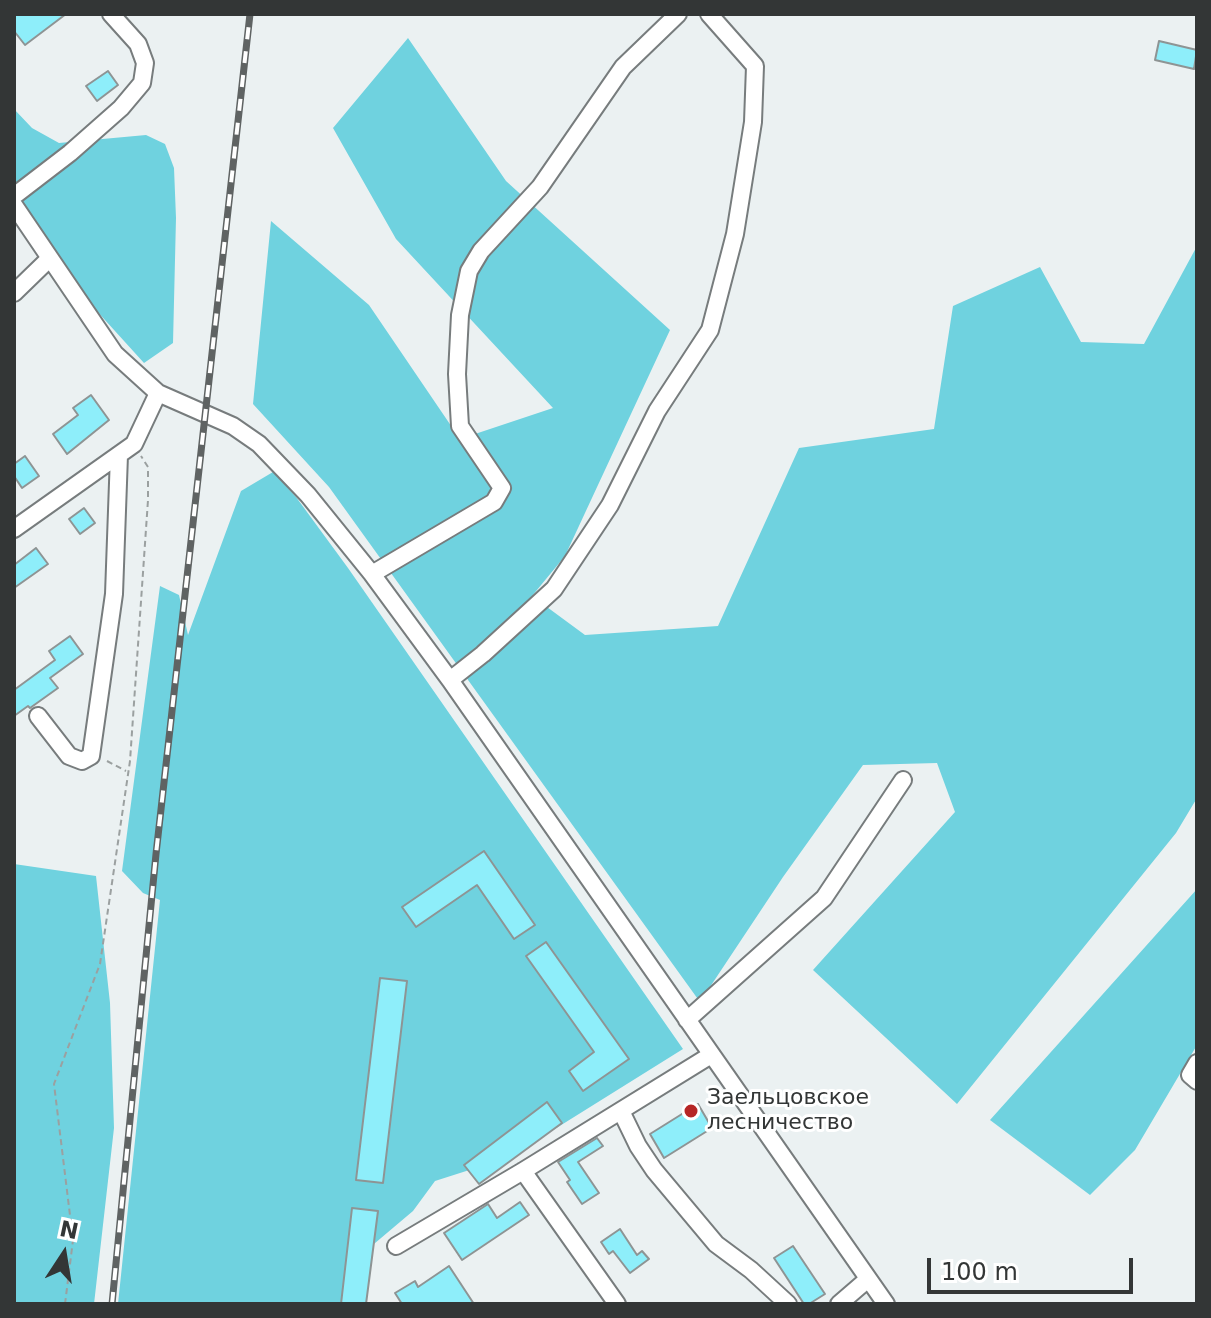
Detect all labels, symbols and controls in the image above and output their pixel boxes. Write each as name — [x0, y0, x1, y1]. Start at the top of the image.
place label: Заельцовское лесничество — [707, 1085, 869, 1136]
marker: Заельцовское лесничество — [682, 1102, 700, 1120]
north arrow — [24, 1214, 104, 1294]
text: N — [57, 1216, 81, 1244]
scale bar — [931, 1242, 1137, 1292]
text: 100 m — [941, 1258, 1018, 1286]

